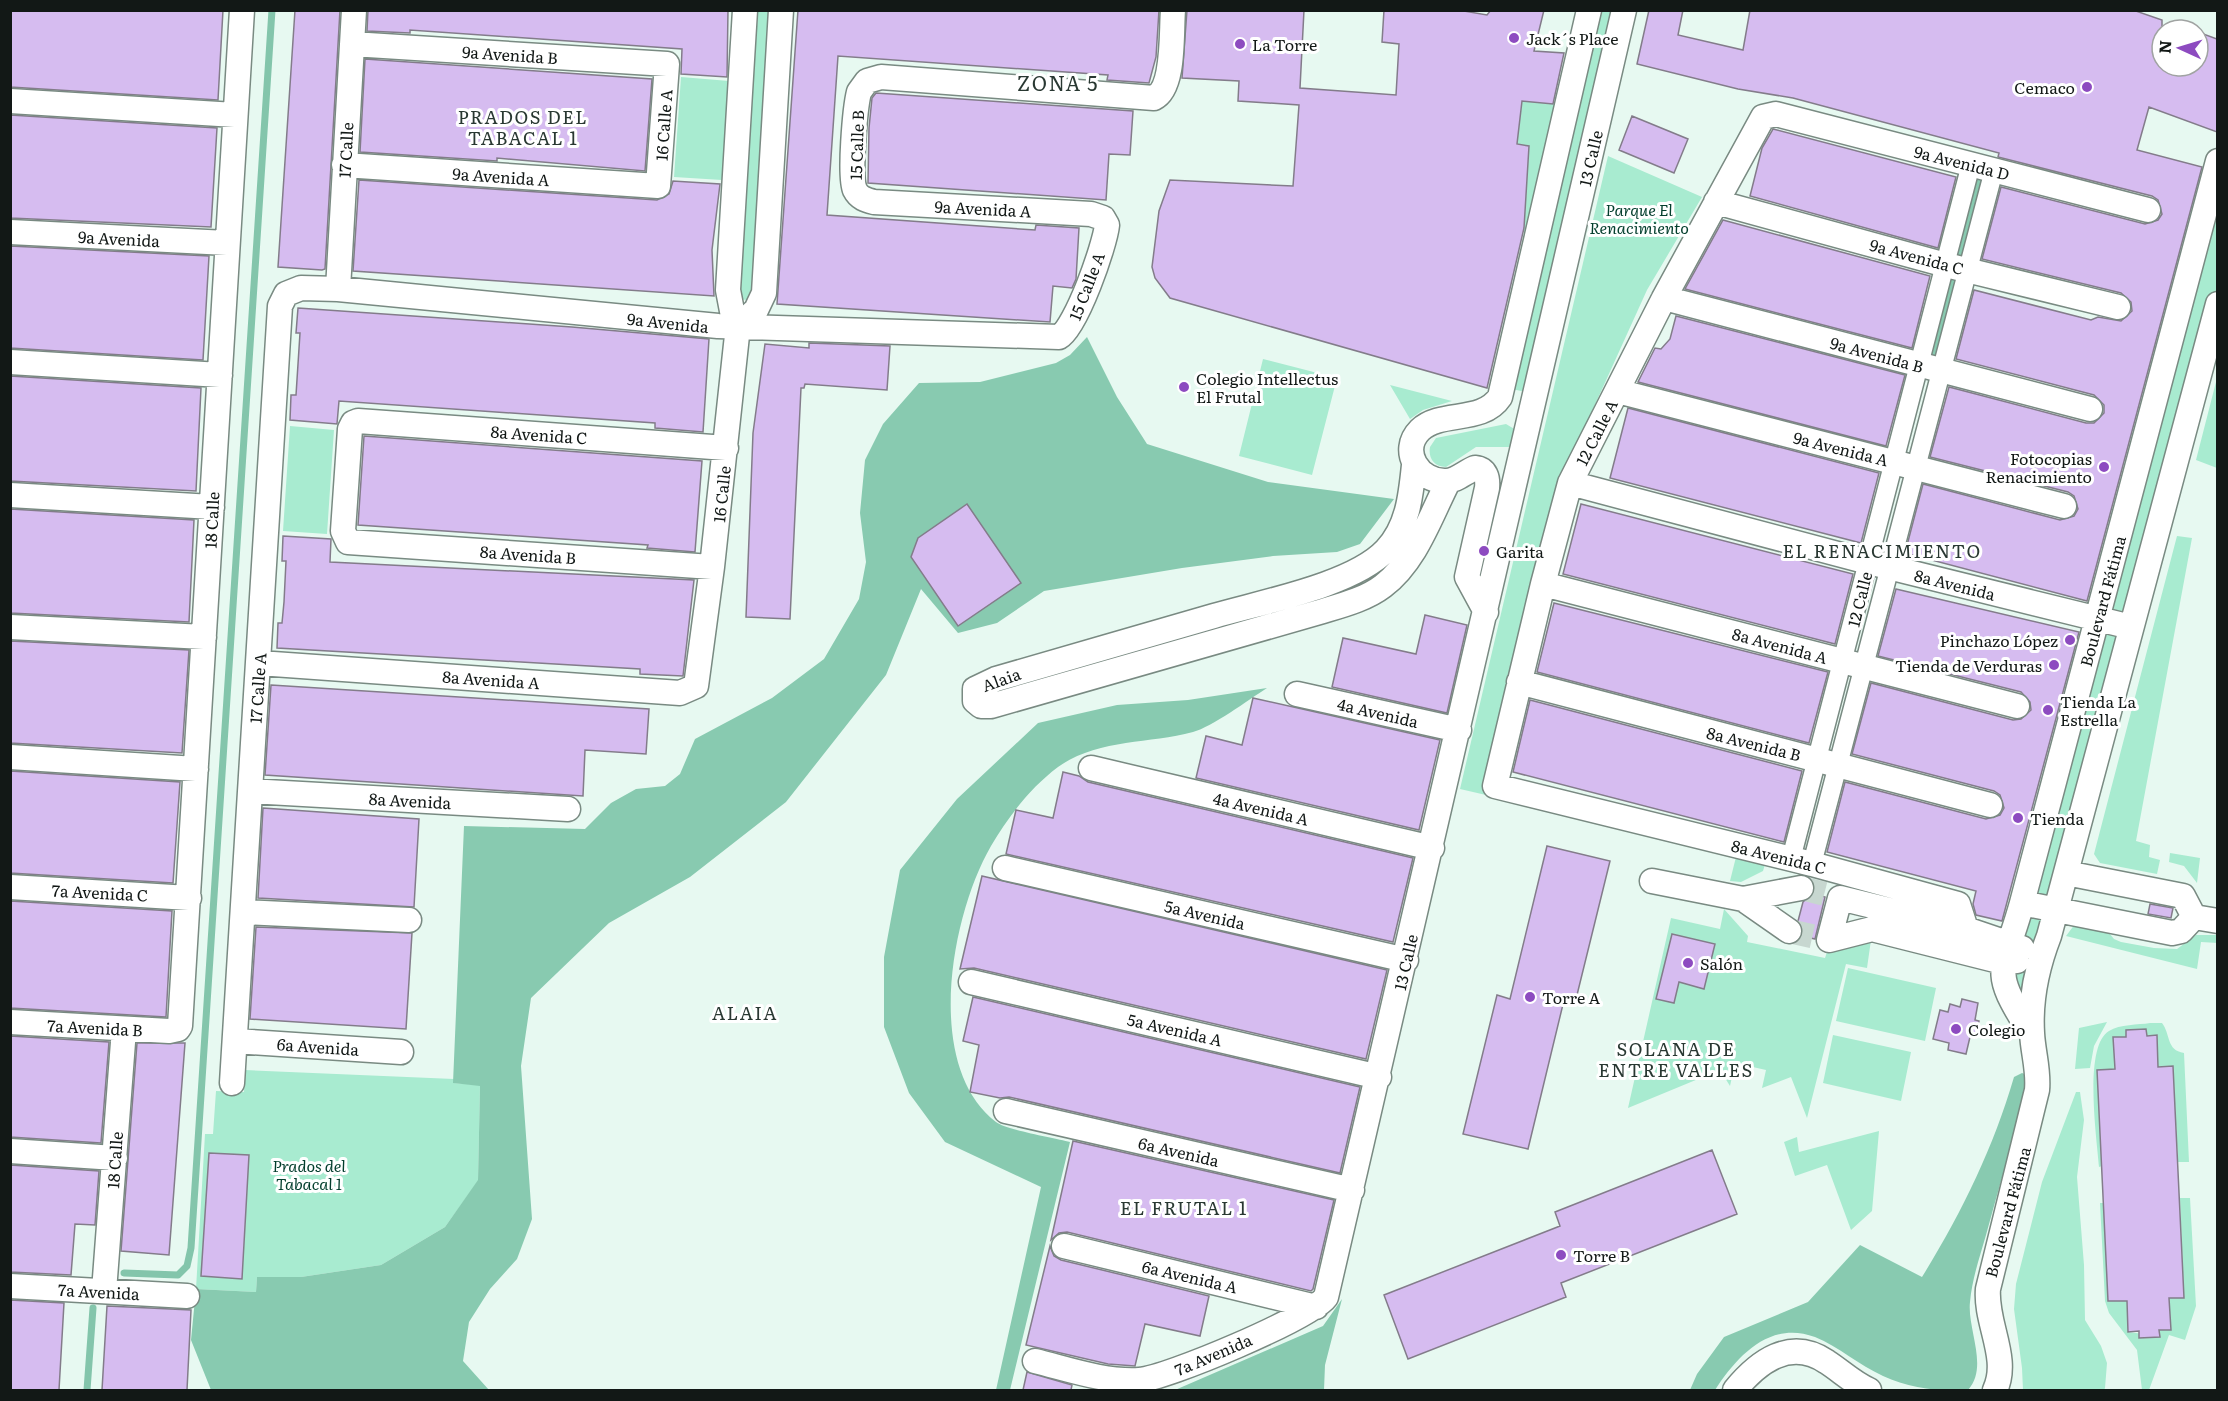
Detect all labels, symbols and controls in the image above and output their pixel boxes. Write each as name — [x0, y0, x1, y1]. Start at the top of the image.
north arrow — [2150, 18, 2210, 78]
place label: Jack´s Place — [1526, 26, 1619, 50]
marker: Jack´s Place — [1507, 31, 1521, 45]
place label: La Torre — [1252, 32, 1317, 56]
marker: La Torre — [1233, 37, 1247, 51]
street label: 9a Avenida B — [461, 39, 559, 69]
text: N — [2152, 39, 2176, 54]
district label: ZONA 5 — [1017, 67, 1099, 97]
place label: Cemaco — [2014, 75, 2075, 99]
marker: Cemaco — [2080, 80, 2094, 94]
street label: 16 Calle A — [649, 88, 677, 162]
district label: PRADOS DEL TABACAL 1 — [458, 103, 588, 151]
street label: 15 Calle B — [843, 110, 869, 180]
street label: 17 Calle — [332, 121, 358, 179]
street label: 13 Calle — [1572, 128, 1608, 188]
street label: 9a Avenida D — [1912, 139, 2012, 185]
street label: 9a Avenida A — [452, 161, 550, 191]
street label: 9a Avenida A — [934, 193, 1032, 223]
park label: Parque El Renacimiento — [1589, 197, 1689, 239]
street label: 9a Avenida — [77, 224, 161, 252]
street label: 9a Avenida C — [1867, 232, 1967, 280]
street label: 15 Calle A — [1062, 248, 1110, 324]
street label: 9a Avenida — [626, 306, 710, 338]
street label: 9a Avenida B — [1828, 330, 1926, 378]
place label: Colegio Intellectus El Frutal — [1196, 366, 1338, 408]
marker: Colegio Intellectus El Frutal — [1177, 380, 1191, 394]
street label: 12 Calle A — [1569, 395, 1623, 469]
street label: 8a Avenida C — [490, 419, 588, 449]
street label: 9a Avenida A — [1791, 425, 1891, 471]
place label: Fotocopias Renacimiento — [1985, 446, 2092, 488]
marker: Fotocopias Renacimiento — [2097, 460, 2111, 474]
street label: 16 Calle — [706, 464, 736, 524]
street label: 18 Calle — [198, 491, 224, 549]
street label: Boulevard Fátima — [2073, 533, 2131, 669]
district label: EL RENACIMIENTO — [1782, 537, 1982, 564]
street label: 8a Avenida B — [479, 539, 577, 569]
place label: Garita — [1496, 539, 1544, 563]
marker: Garita — [1477, 544, 1491, 558]
street label: 8a Avenida — [1912, 562, 1998, 606]
street label: 12 Calle — [1841, 569, 1877, 629]
street label: 8a Avenida A — [1730, 621, 1830, 669]
place label: Pinchazo López — [1940, 628, 2058, 652]
marker: Pinchazo López — [2063, 633, 2077, 647]
street label: 17 Calle A — [243, 652, 271, 724]
place label: Tienda de Verduras — [1895, 653, 2042, 677]
marker: Tienda de Verduras — [2047, 658, 2061, 672]
street label: Alaia — [978, 661, 1024, 697]
street label: 8a Avenida A — [442, 664, 541, 694]
place label: Tienda La Estrella — [2060, 689, 2136, 731]
street label: 4a Avenida — [1335, 691, 1421, 733]
marker: Tienda La Estrella — [2041, 703, 2055, 717]
street label: 8a Avenida B — [1704, 720, 1804, 766]
street label: 4a Avenida A — [1211, 785, 1311, 831]
street label: 8a Avenida — [368, 786, 452, 814]
place label: Tienda — [2030, 806, 2084, 830]
marker: Tienda — [2011, 811, 2025, 825]
street label: 8a Avenida C — [1729, 833, 1829, 879]
street label: 7a Avenida C — [51, 877, 149, 907]
street label: 5a Avenida — [1162, 893, 1248, 935]
street label: 13 Calle — [1387, 932, 1423, 992]
place label: Salón — [1700, 951, 1743, 975]
marker: Salón — [1681, 956, 1695, 970]
place label: Torre A — [1542, 985, 1600, 1009]
marker: Torre A — [1523, 990, 1537, 1004]
district label: ALAIA — [712, 999, 778, 1026]
street label: 5a Avenida A — [1125, 1006, 1225, 1052]
street label: 7a Avenida B — [47, 1013, 143, 1041]
place label: Colegio — [1968, 1017, 2025, 1041]
marker: Colegio — [1949, 1022, 1963, 1036]
street label: 6a Avenida — [276, 1031, 360, 1061]
district label: SOLANA DE ENTRE VALLES — [1598, 1035, 1754, 1083]
street label: 6a Avenida — [1136, 1130, 1222, 1172]
street label: 18 Calle — [100, 1131, 128, 1189]
street label: Boulevard Fátima — [1978, 1144, 2036, 1280]
park label: Prados del Tabacal 1 — [272, 1153, 346, 1195]
district label: EL FRUTAL 1 — [1120, 1194, 1248, 1221]
place label: Torre B — [1573, 1243, 1630, 1267]
marker: Torre B — [1554, 1248, 1568, 1262]
street label: 6a Avenida A — [1140, 1253, 1240, 1299]
street label: 7a Avenida — [58, 1277, 141, 1305]
street label: 7a Avenida — [1171, 1327, 1256, 1381]

